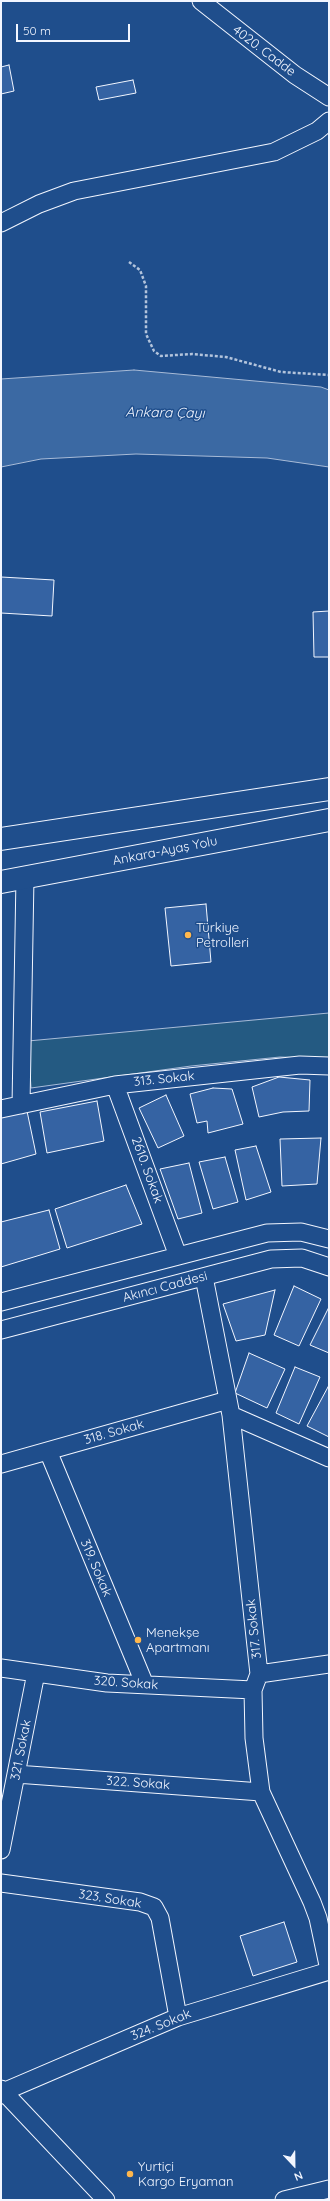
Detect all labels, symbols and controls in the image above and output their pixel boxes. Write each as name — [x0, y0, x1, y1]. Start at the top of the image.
scale bar — [18, 16, 132, 42]
street label: 4020. Cadde — [229, 22, 299, 80]
text: 50 m — [23, 23, 51, 38]
water label: Ankara Çayı — [125, 404, 205, 422]
street label: Ankara-Ayaş Yolu — [111, 833, 219, 869]
place label: Türkiye Petrolleri — [196, 920, 249, 951]
marker: Türkiye Petrolleri — [183, 930, 193, 940]
street label: 313. Sokak — [133, 1068, 195, 1090]
street label: 2610. Sokak — [128, 1135, 166, 1205]
street label: Akıncı Caddesi — [121, 1268, 209, 1306]
street label: 318. Sokak — [82, 1416, 146, 1448]
street label: 319. Sokak — [77, 1537, 115, 1599]
street label: 317. Sokak — [243, 1598, 265, 1660]
place label: Menekşe Apartmanı — [146, 1625, 210, 1656]
marker: Menekşe Apartmanı — [133, 1635, 143, 1645]
street label: 320. Sokak — [93, 1673, 159, 1693]
street label: 321. Sokak — [7, 1718, 35, 1782]
street label: 322. Sokak — [106, 1773, 170, 1793]
street label: 323. Sokak — [77, 1886, 143, 1912]
street label: 324. Sokak — [129, 2006, 193, 2044]
north arrow — [274, 2145, 314, 2185]
place label: Yurtiçi Kargo Eryaman — [138, 2159, 234, 2190]
text: N — [292, 2168, 305, 2184]
marker: Yurtiçi Kargo Eryaman — [125, 2169, 135, 2179]

